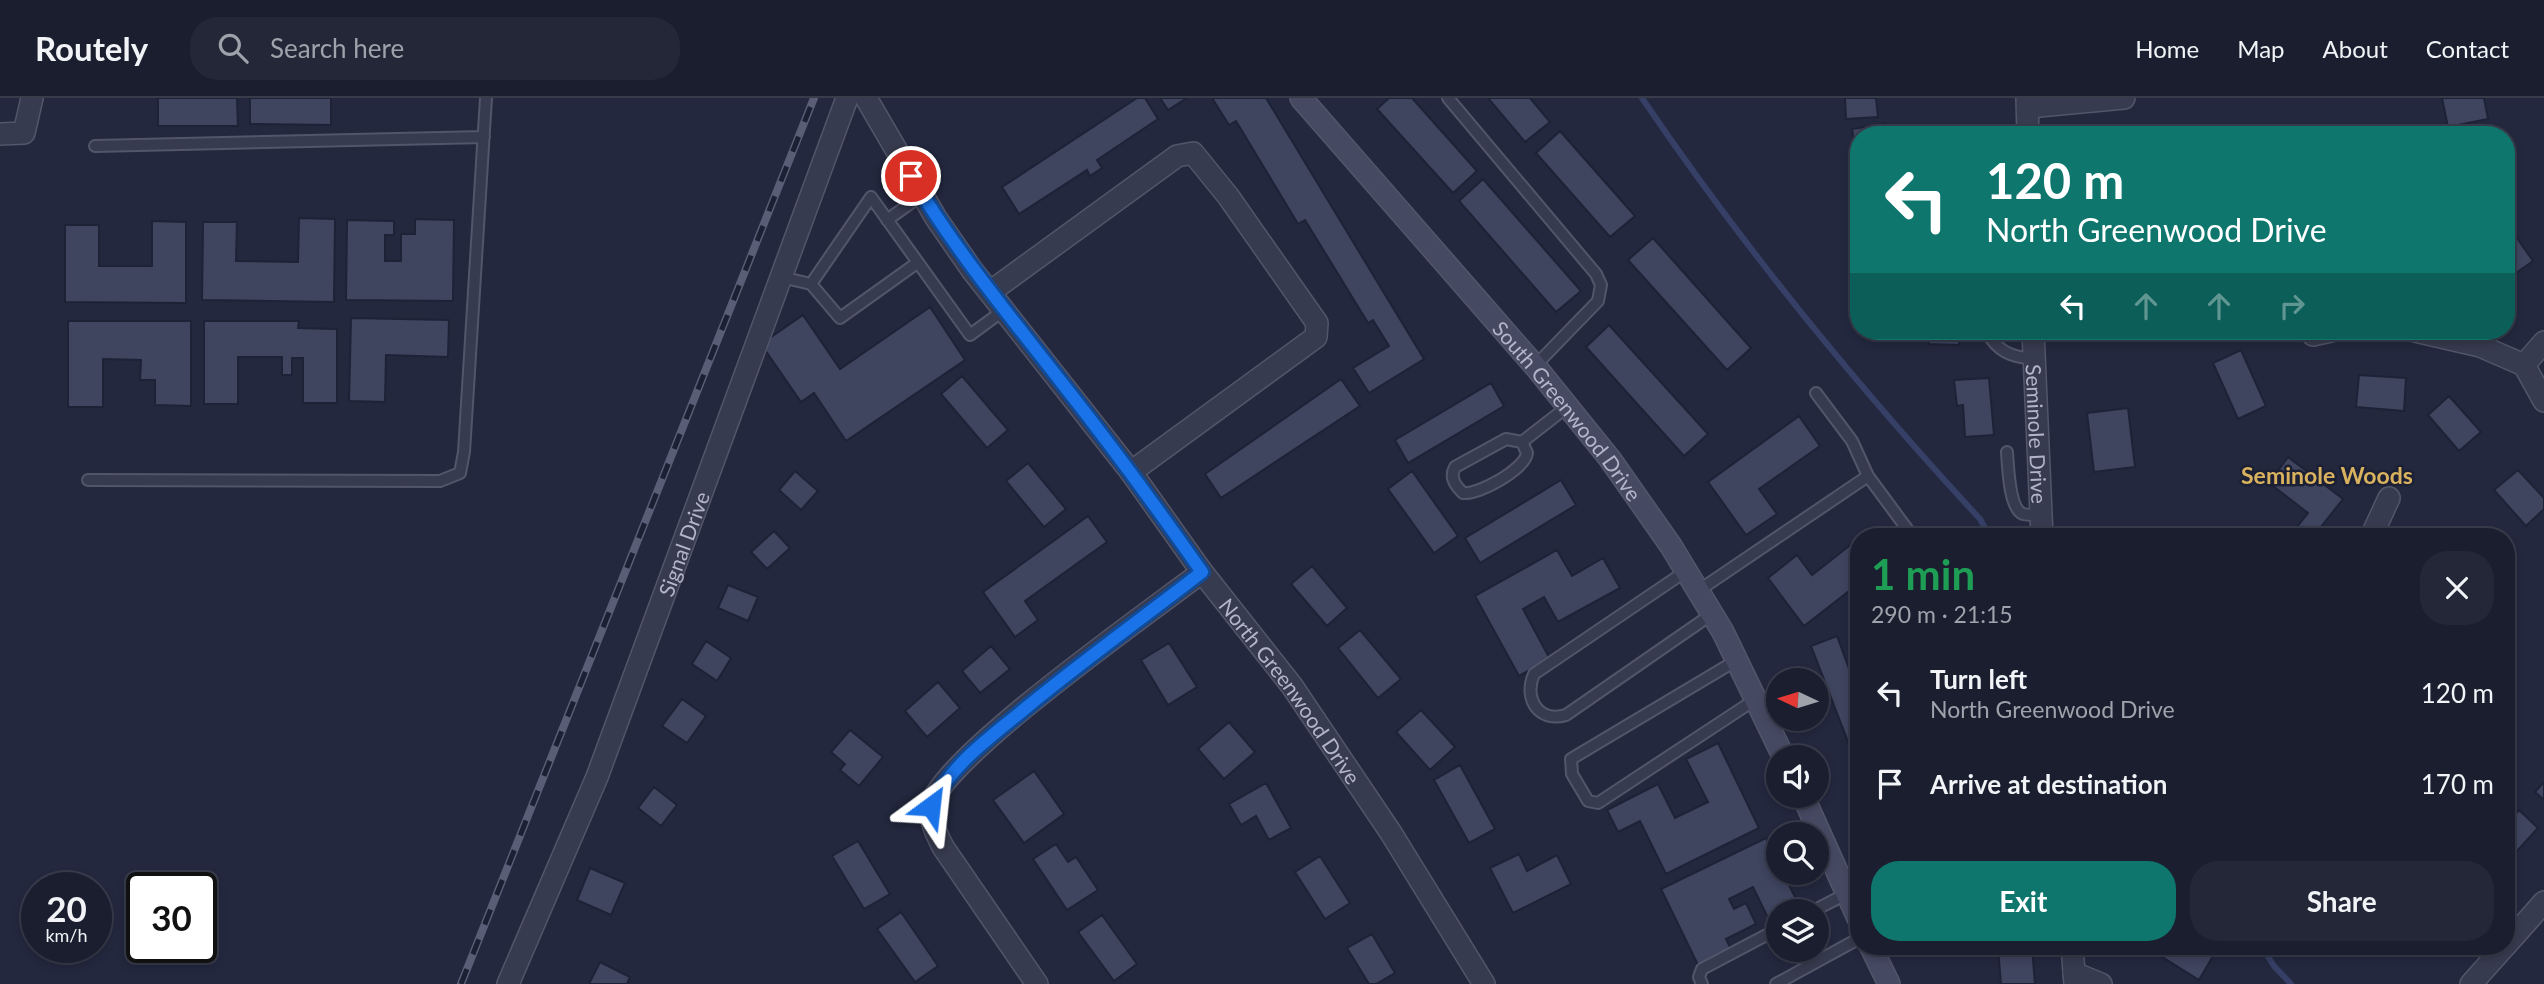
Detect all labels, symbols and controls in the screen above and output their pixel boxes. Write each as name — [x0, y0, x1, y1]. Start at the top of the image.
search box — [190, 17, 680, 80]
text: Routely — [35, 28, 148, 68]
icon: search — [214, 29, 252, 67]
text: Search here — [270, 32, 404, 64]
text: Home — [2135, 34, 2199, 63]
text: Map — [2237, 34, 2285, 63]
text: About — [2323, 34, 2388, 63]
text: Contact — [2426, 34, 2509, 63]
pin — [881, 146, 941, 206]
text: 120 m — [1986, 151, 2124, 209]
icon: left — [1871, 154, 1962, 245]
icon: arrive — [892, 157, 930, 195]
text: North Greenwood Drive — [1986, 210, 2327, 249]
icon: left — [2054, 287, 2092, 325]
icon: ahead — [2127, 287, 2165, 325]
icon: ahead — [2200, 287, 2238, 325]
icon: right — [2273, 287, 2311, 325]
street label: South Greenwood Drive — [1488, 315, 1647, 505]
street label: Seminole Drive — [2022, 363, 2053, 504]
district label: Seminole Woods — [2241, 461, 2413, 489]
street label: Signal Drive — [652, 488, 714, 600]
text: 1 min — [1871, 549, 1975, 599]
button: close — [2420, 551, 2494, 625]
street label: North Greenwood Drive — [1215, 593, 1366, 788]
text: 290 m · 21:15 — [1871, 600, 2013, 628]
text: Turn left — [1930, 663, 2027, 695]
north arrow — [1766, 668, 1829, 732]
map controls — [1766, 668, 1829, 962]
icon: left — [1871, 674, 1909, 712]
text: 120 m — [2421, 677, 2494, 709]
text: North Greenwood Drive — [1930, 695, 2175, 723]
button: sound — [1766, 745, 1829, 808]
icon: arrive — [1871, 765, 1909, 803]
text: Arrive at destination — [1930, 768, 2167, 800]
text: 170 m — [2421, 768, 2494, 800]
position arrow — [894, 769, 968, 843]
button: search — [1766, 822, 1829, 885]
button: Exit — [1871, 861, 2176, 941]
button: Share — [2190, 861, 2494, 941]
speed limit sign: 30 — [126, 872, 217, 963]
text: 20 — [46, 887, 87, 929]
button: layers — [1766, 899, 1829, 962]
text: km/h — [45, 924, 88, 946]

